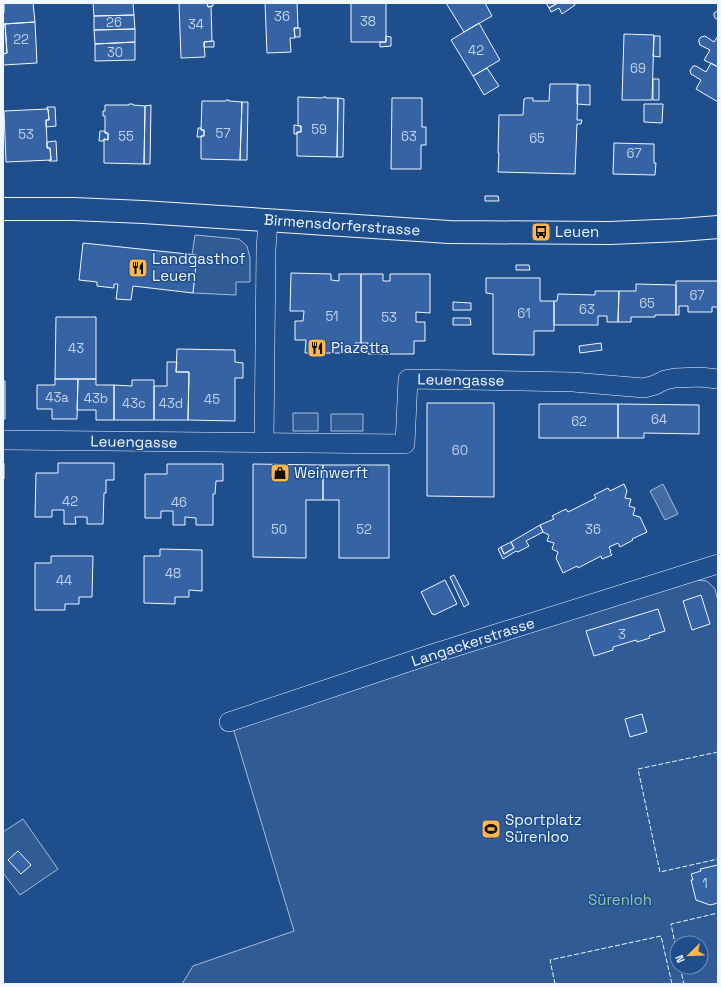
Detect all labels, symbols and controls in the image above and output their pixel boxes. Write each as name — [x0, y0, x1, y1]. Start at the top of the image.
house number: 36 — [274, 8, 290, 25]
house number: 38 — [360, 13, 376, 30]
house number: 26 — [106, 14, 122, 31]
house number: 34 — [188, 16, 204, 33]
house number: 22 — [13, 31, 29, 48]
house number: 42 — [468, 42, 484, 59]
house number: 30 — [107, 44, 123, 61]
house number: 69 — [630, 60, 646, 77]
house number: 59 — [311, 121, 327, 138]
house number: 57 — [216, 125, 230, 142]
house number: 53 — [18, 126, 34, 143]
house number: 55 — [118, 128, 134, 145]
house number: 63 — [401, 128, 417, 145]
house number: 65 — [529, 130, 545, 147]
house number: 67 — [626, 145, 642, 162]
street label: Birmensdorferstrasse — [263, 210, 421, 239]
bus stop icon: Leuen — [530, 221, 552, 243]
place label: Leuen — [555, 222, 599, 241]
place label: Landgasthof Leuen — [152, 249, 246, 285]
restaurant icon: Landgasthof Leuen — [127, 257, 149, 279]
house number: 67 — [689, 287, 705, 304]
house number: 65 — [639, 295, 655, 312]
house number: 63 — [579, 301, 595, 318]
house number: 61 — [517, 305, 531, 322]
house number: 51 — [325, 308, 339, 325]
house number: 53 — [381, 309, 397, 326]
restaurant icon: Piazetta — [306, 337, 328, 359]
place label: Piazetta — [331, 338, 389, 357]
house number: 43 — [68, 340, 84, 357]
street label: Leuengasse — [417, 369, 505, 390]
house number: 43a — [45, 389, 69, 406]
house number: 43b — [84, 390, 108, 407]
house number: 45 — [204, 391, 220, 408]
house number: 43c — [122, 395, 146, 412]
house number: 43d — [159, 395, 183, 412]
house number: 64 — [651, 411, 667, 428]
house number: 62 — [571, 413, 587, 430]
street label: Leuengasse — [90, 431, 178, 452]
house number: 60 — [452, 442, 468, 459]
shop icon: Weinwerft — [269, 462, 291, 484]
place label: Weinwerft — [294, 463, 368, 482]
house number: 42 — [62, 493, 78, 510]
house number: 46 — [171, 494, 187, 511]
house number: 50 — [271, 521, 287, 538]
house number: 52 — [356, 521, 372, 538]
house number: 36 — [585, 521, 601, 538]
house number: 48 — [165, 565, 181, 582]
house number: 44 — [56, 572, 72, 589]
street label: Langackerstrasse — [409, 613, 537, 670]
house number: 3 — [618, 626, 626, 643]
place label: Sportplatz Sürenloo — [505, 810, 582, 846]
sports icon: Sportplatz Sürenloo — [480, 818, 502, 840]
house number: 1 — [702, 875, 708, 892]
park label: Sürenloh — [588, 890, 652, 909]
north arrow — [669, 935, 709, 975]
text: N — [672, 953, 688, 965]

